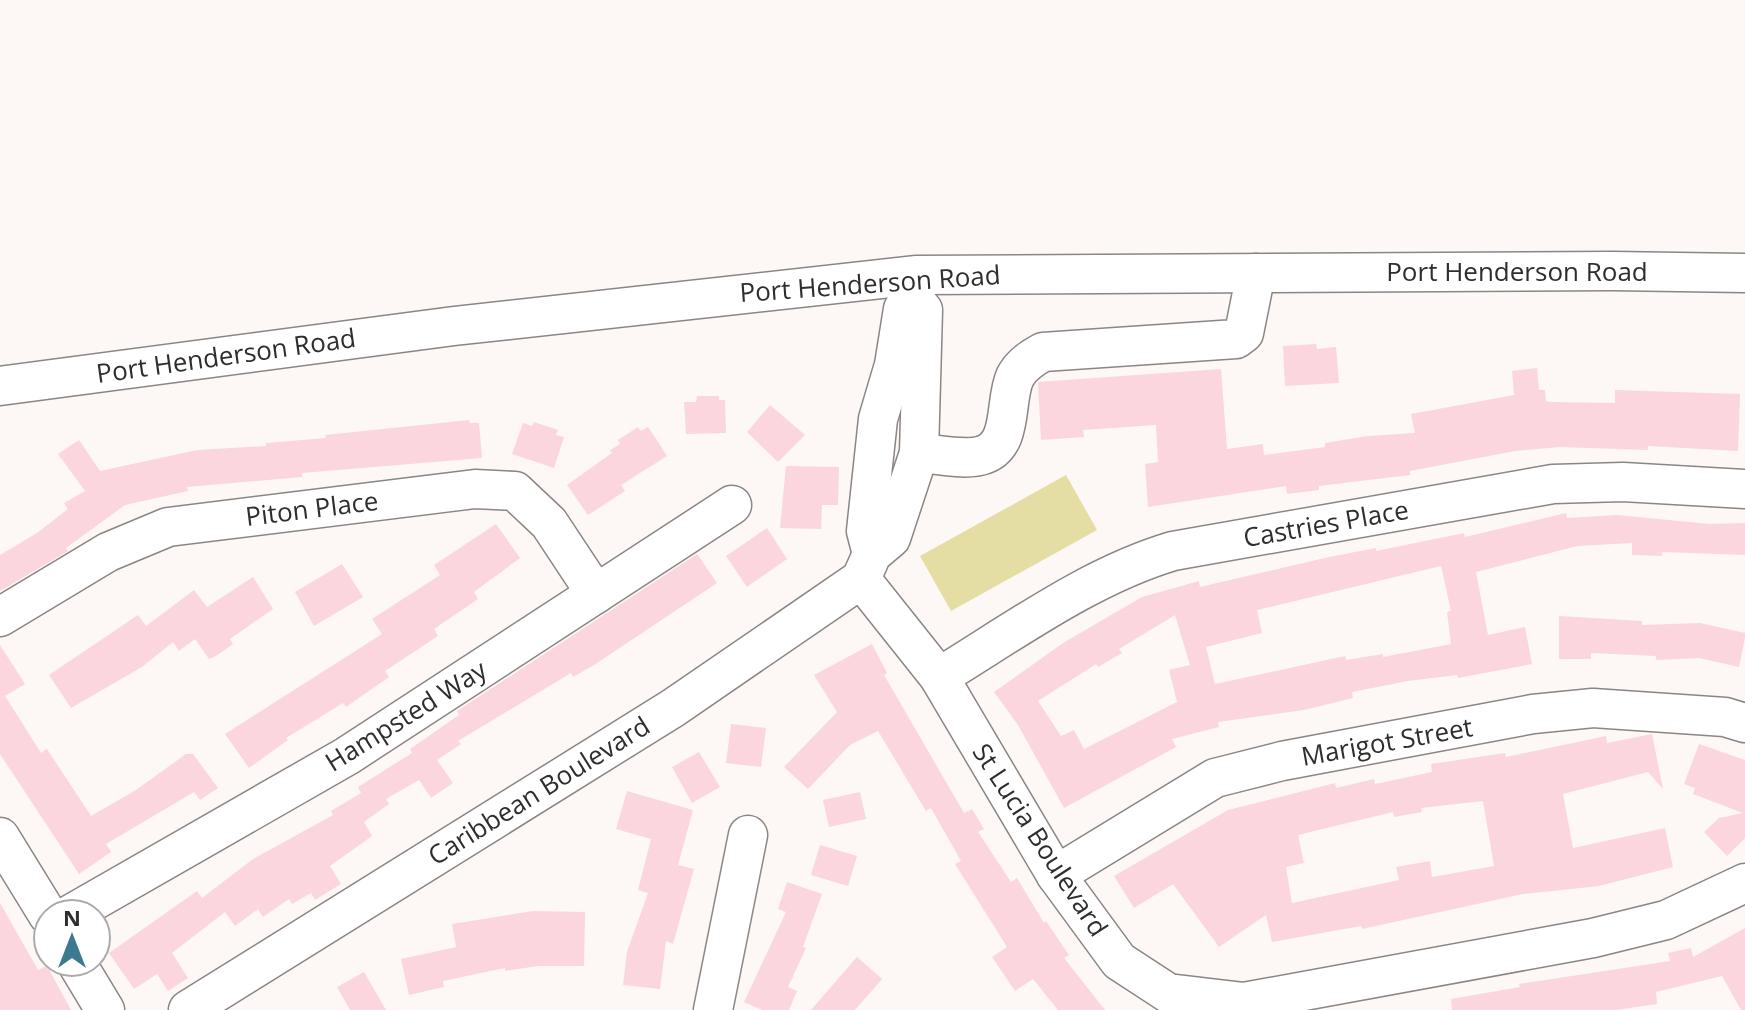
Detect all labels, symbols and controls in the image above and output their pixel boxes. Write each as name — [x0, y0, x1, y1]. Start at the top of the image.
street label: Port Henderson Road — [1386, 253, 1648, 289]
street label: Port Henderson Road — [738, 256, 1002, 310]
street label: Port Henderson Road — [94, 319, 358, 391]
street label: Piton Place — [243, 482, 380, 534]
street label: Castries Place — [1240, 491, 1411, 555]
street label: Hampsted Way — [318, 651, 494, 779]
street label: Caribbean Boulevard — [421, 707, 656, 873]
street label: Marigot Street — [1298, 708, 1475, 774]
street label: St Lucia Boulevard — [965, 736, 1117, 943]
north arrow — [32, 898, 112, 978]
text: N — [63, 902, 81, 932]

